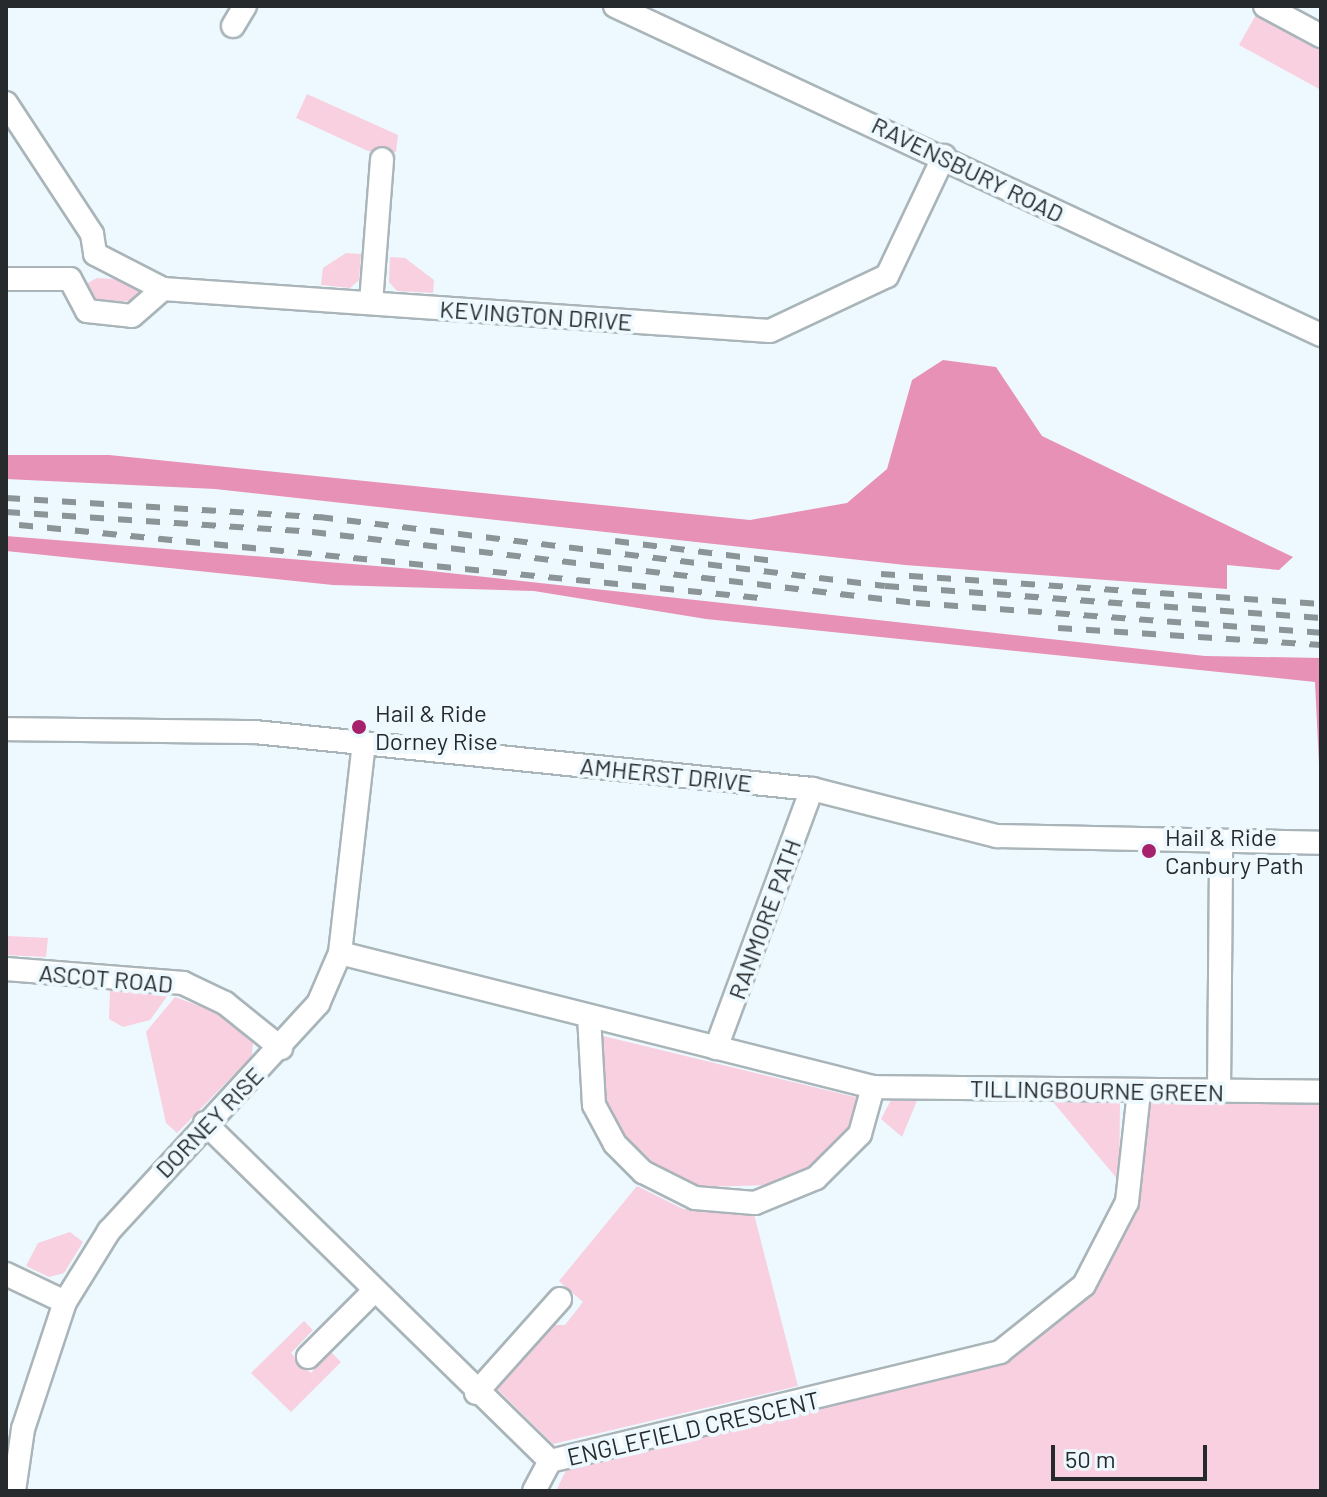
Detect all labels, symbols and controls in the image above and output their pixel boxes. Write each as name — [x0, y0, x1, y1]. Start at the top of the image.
street label: RAVENSBURY ROAD — [867, 110, 1069, 228]
street label: KEVINGTON DRIVE — [439, 294, 633, 336]
place label: Hail & Ride Dorney Rise — [375, 699, 498, 755]
marker: Hail & Ride Dorney Rise — [350, 718, 368, 736]
street label: AMHERST DRIVE — [579, 751, 753, 797]
place label: Hail & Ride Canbury Path — [1165, 823, 1304, 879]
street label: RANMORE PATH — [722, 835, 806, 1003]
marker: Hail & Ride Canbury Path — [1140, 842, 1158, 860]
street label: ASCOT ROAD — [38, 958, 174, 998]
street label: DORNEY RISE — [149, 1061, 269, 1183]
street label: TILLINGBOURNE GREEN — [970, 1073, 1224, 1107]
street label: ENGLEFIELD CRESCENT — [564, 1385, 822, 1471]
scale bar — [1055, 1429, 1211, 1479]
text: 50 m — [1065, 1444, 1116, 1473]

